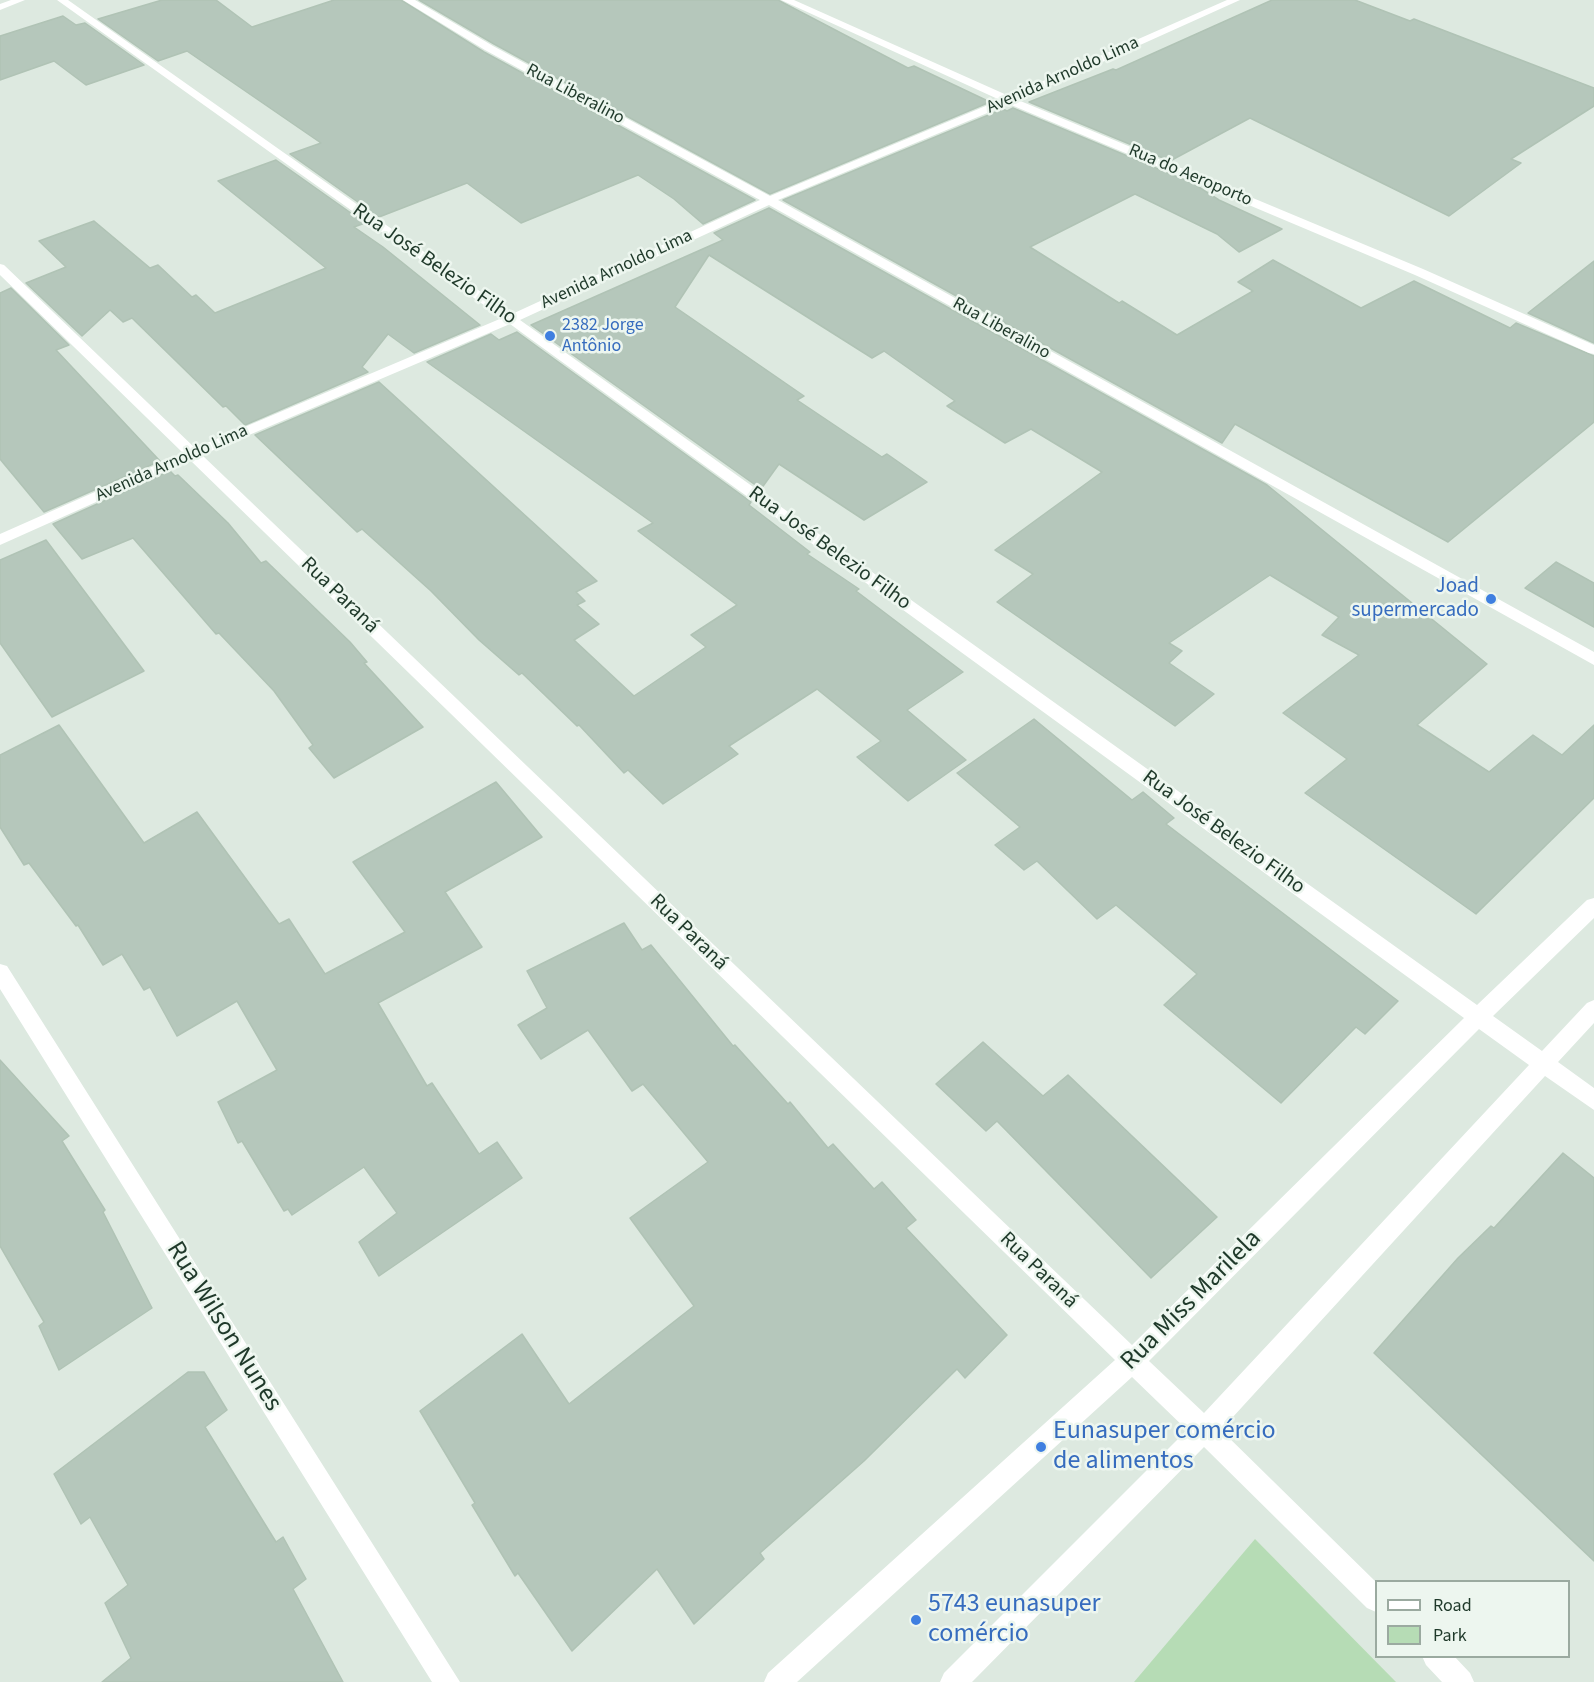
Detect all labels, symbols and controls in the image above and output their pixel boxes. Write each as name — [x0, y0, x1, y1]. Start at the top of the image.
street label: Avenida Arnoldo Lima — [983, 33, 1143, 119]
street label: Rua Liberalino — [522, 60, 628, 130]
street label: Rua do Aeroporto — [1125, 140, 1255, 212]
street label: Rua José Belezio Filho — [347, 199, 521, 331]
street label: Avenida Arnoldo Lima — [538, 225, 696, 315]
street label: Rua Liberalino — [948, 293, 1054, 365]
place label: 2382 Jorge Antônio — [562, 315, 644, 358]
marker: 2382 Jorge Antônio — [543, 329, 557, 343]
street label: Avenida Arnoldo Lima — [92, 421, 252, 507]
street label: Rua José Belezio Filho — [743, 482, 915, 616]
street label: Rua Paraná — [295, 552, 383, 640]
place label: Joad supermercado — [1352, 574, 1479, 624]
marker: Joad supermercado — [1484, 592, 1498, 606]
street label: Rua José Belezio Filho — [1137, 766, 1309, 900]
street label: Rua Paraná — [644, 889, 732, 977]
street label: Rua Miss Marilela — [1115, 1224, 1269, 1378]
street label: Rua Paraná — [994, 1227, 1082, 1315]
street label: Rua Wilson Nunes — [158, 1236, 288, 1418]
place label: Eunasuper comércio de alimentos — [1053, 1416, 1276, 1478]
marker: Eunasuper comércio de alimentos — [1034, 1440, 1048, 1454]
legend — [1375, 1580, 1570, 1658]
place label: 5743 eunasuper comércio — [928, 1589, 1101, 1650]
text: Road — [1433, 1593, 1472, 1618]
marker: 5743 eunasuper comércio — [909, 1613, 923, 1627]
text: Park — [1433, 1623, 1467, 1648]

